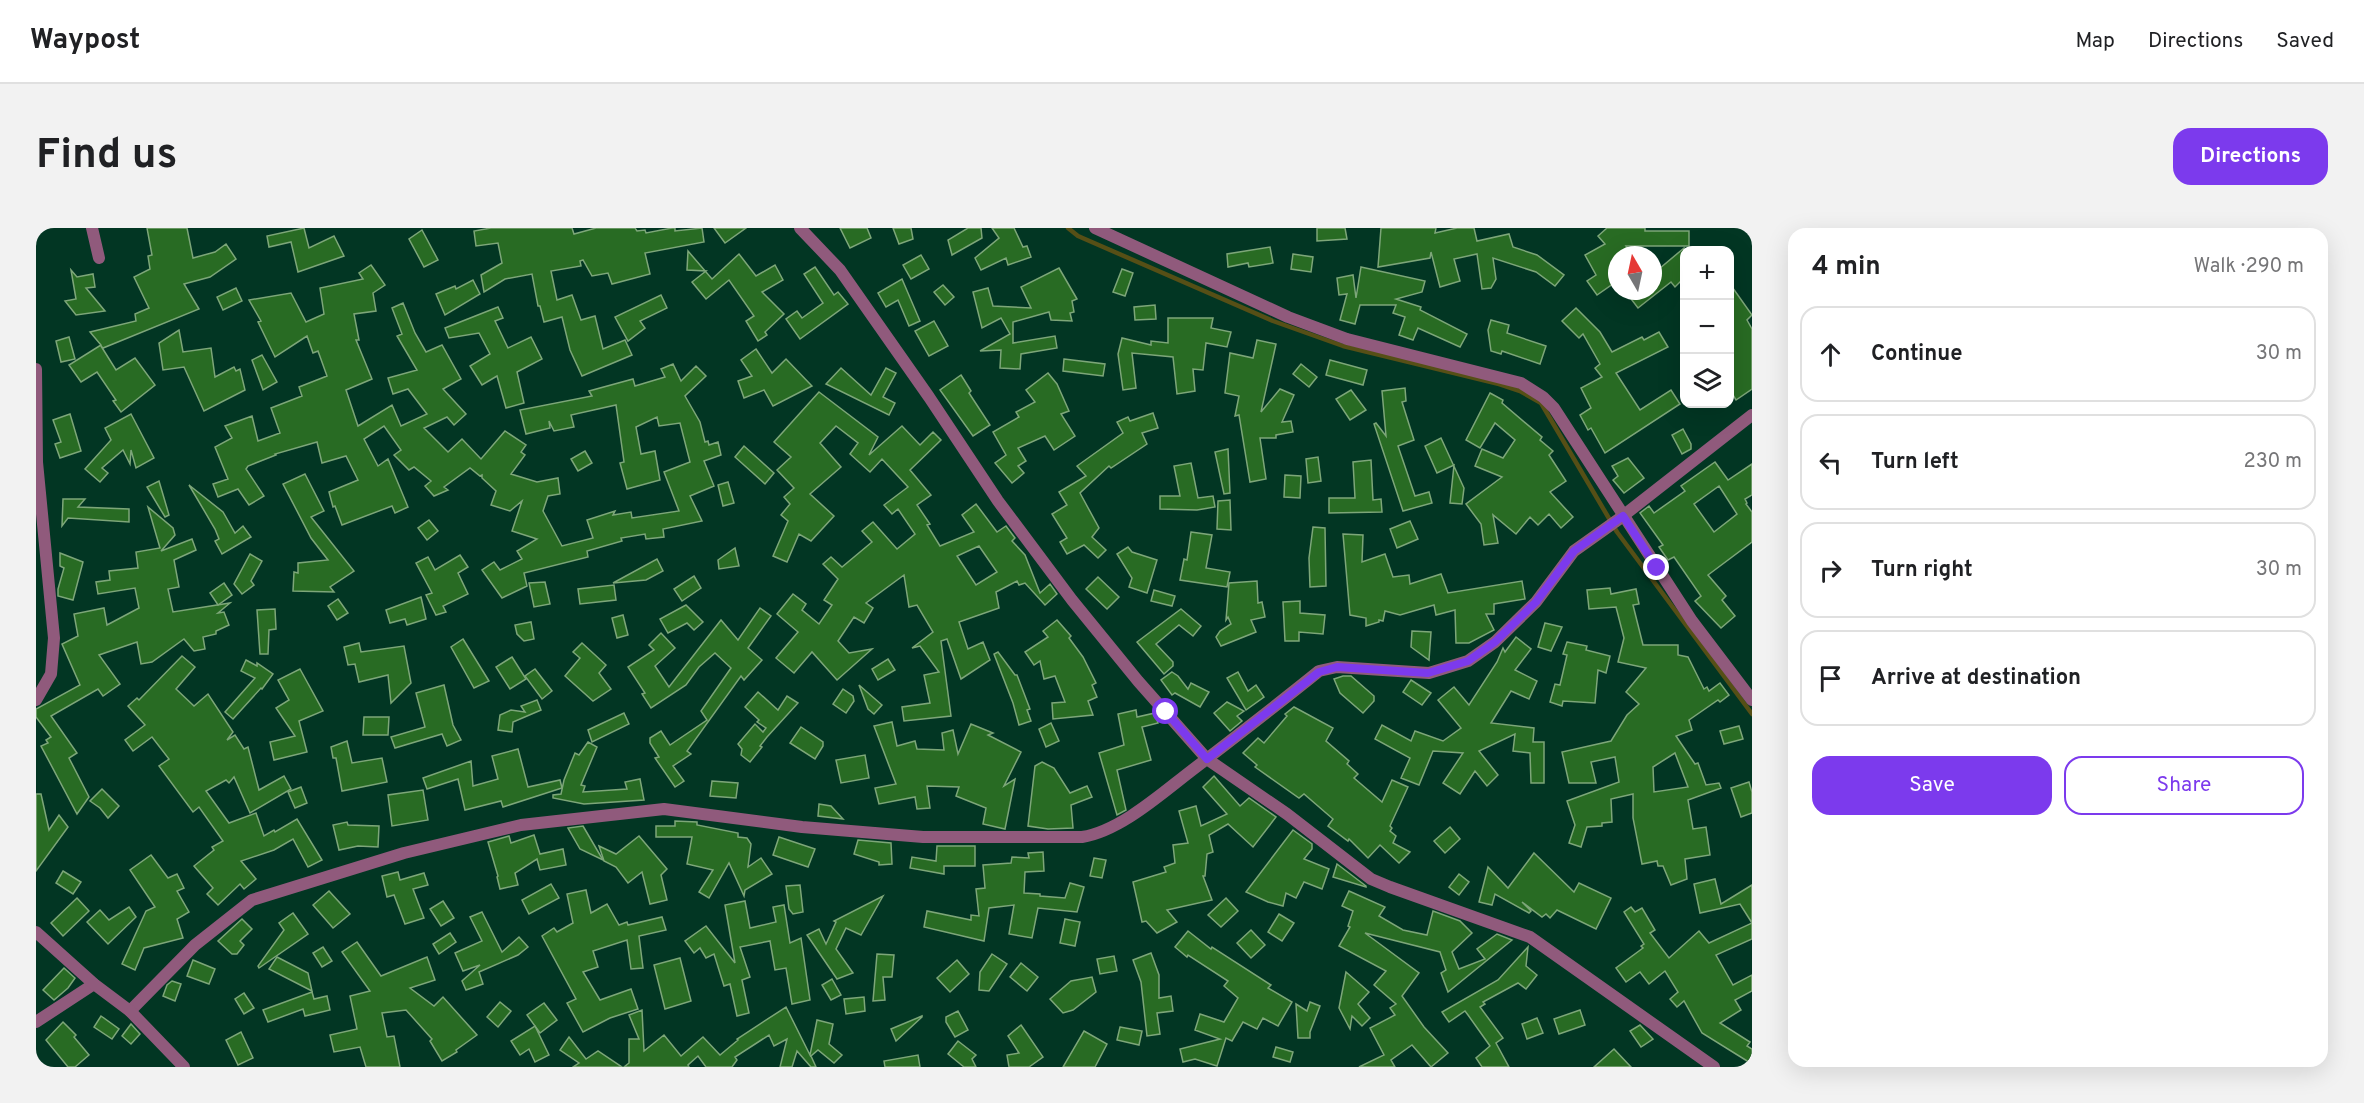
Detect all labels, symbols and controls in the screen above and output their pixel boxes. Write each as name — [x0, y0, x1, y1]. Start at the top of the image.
text: Waypost — [30, 23, 140, 59]
text: Map — [2075, 28, 2115, 55]
text: Directions — [2148, 28, 2243, 55]
text: Saved — [2276, 28, 2334, 55]
button: Directions — [2173, 128, 2328, 185]
text: Find us — [36, 130, 177, 183]
north arrow — [1608, 246, 1662, 300]
map controls — [1680, 246, 1734, 408]
button: + — [1680, 246, 1734, 300]
text: 4 min — [1812, 251, 1881, 284]
text: Walk · 290 m — [2193, 254, 2304, 280]
button: − — [1680, 300, 1734, 354]
icon: ahead — [1814, 338, 1847, 371]
text: Continue — [1871, 341, 1962, 368]
text: 30 m — [2256, 341, 2302, 367]
button: layers — [1680, 354, 1734, 408]
icon: left — [1814, 446, 1847, 479]
text: Turn left — [1871, 449, 1959, 476]
text: 230 m — [2243, 449, 2302, 475]
route end — [1643, 554, 1669, 580]
icon: right — [1814, 554, 1847, 587]
text: Turn right — [1871, 557, 1973, 584]
text: 30 m — [2256, 557, 2302, 583]
icon: arrive — [1814, 662, 1847, 695]
text: Arrive at destination — [1871, 665, 2081, 692]
route start — [1152, 698, 1178, 724]
button: Save — [1812, 756, 2052, 815]
button: Share — [2064, 756, 2304, 815]

